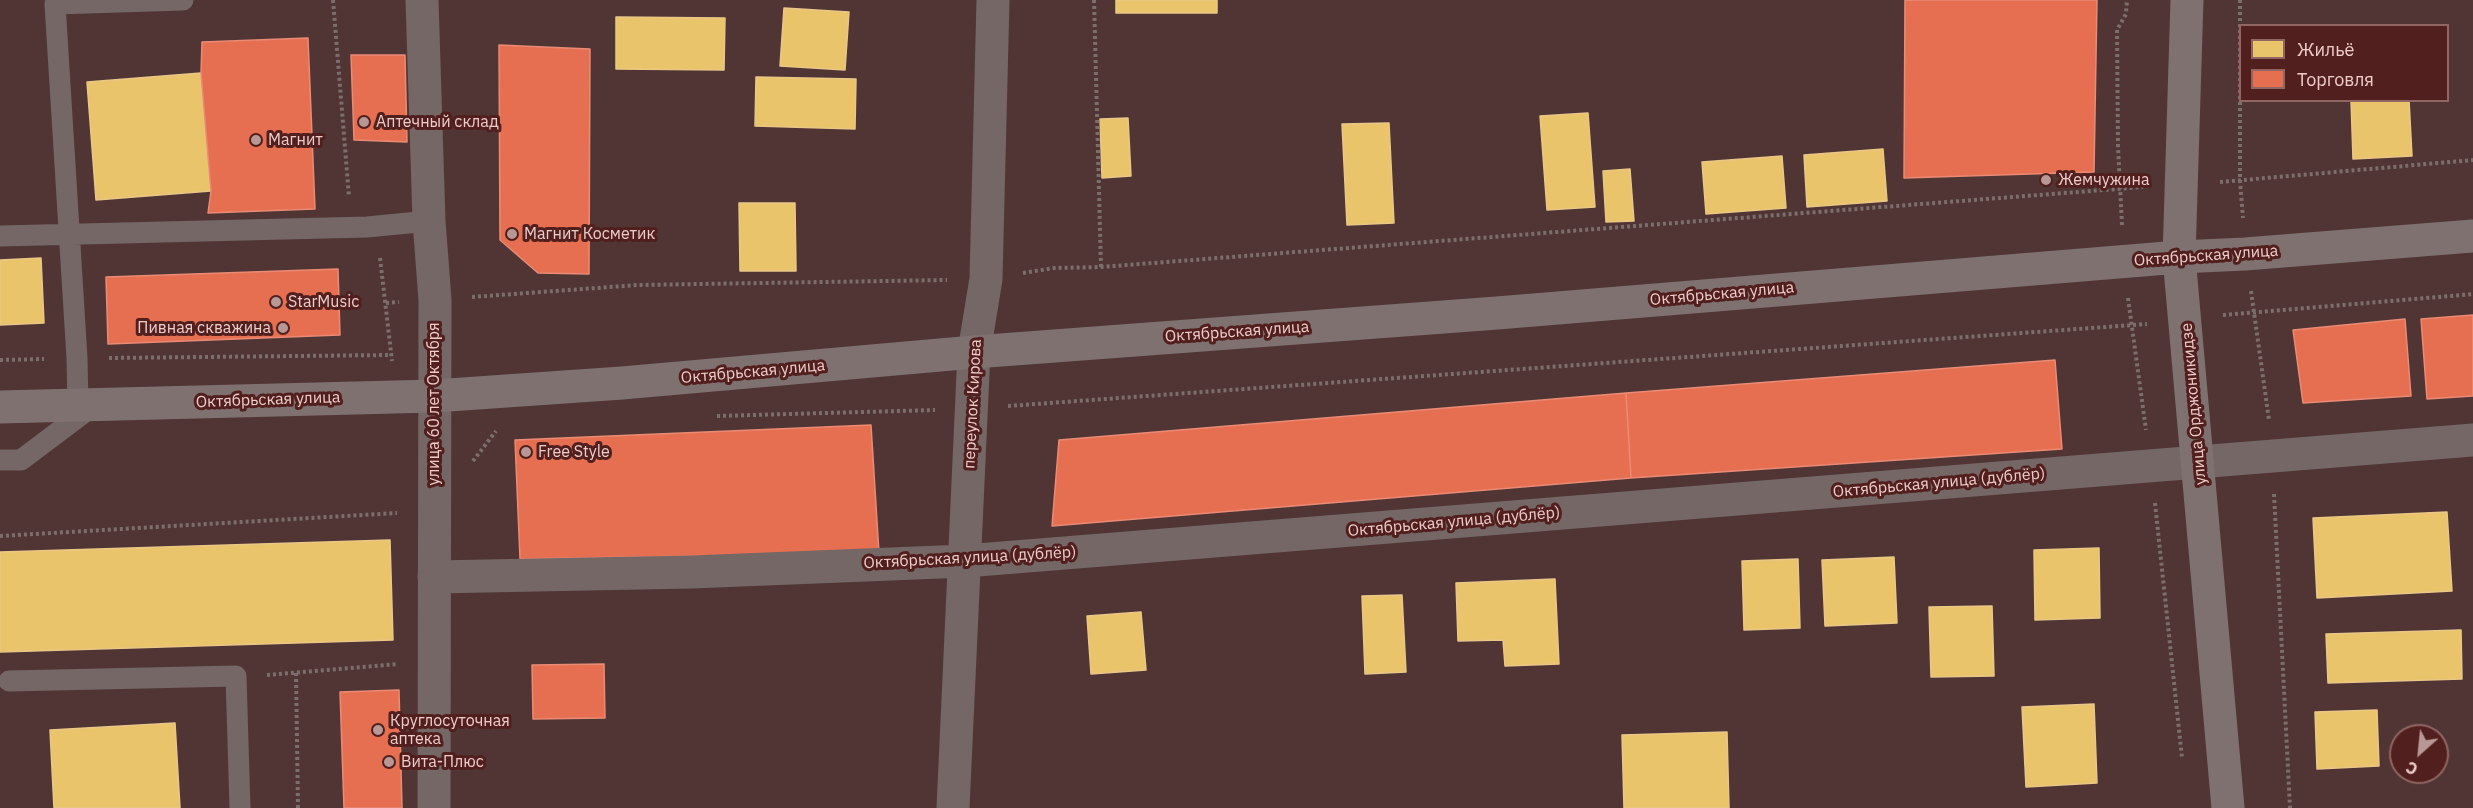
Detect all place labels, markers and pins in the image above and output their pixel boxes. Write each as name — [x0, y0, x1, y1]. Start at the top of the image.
place label: Аптечный склад — [376, 112, 499, 132]
marker: Аптечный склад — [357, 115, 371, 129]
place label: Магнит — [268, 130, 323, 150]
marker: Магнит — [249, 133, 263, 147]
place label: Жемчужина — [2058, 170, 2149, 190]
marker: Жемчужина — [2039, 173, 2053, 187]
place label: Магнит Косметик — [524, 224, 655, 244]
marker: Магнит Косметик — [505, 227, 519, 241]
place label: StarMusic — [288, 292, 359, 312]
marker: StarMusic — [269, 295, 283, 309]
place label: Пивная скважина — [137, 318, 271, 338]
marker: Пивная скважина — [276, 321, 290, 335]
place label: Free Style — [538, 442, 610, 462]
marker: Free Style — [519, 445, 533, 459]
place label: Круглосуточная аптека — [390, 711, 510, 749]
marker: Круглосуточная аптека — [371, 723, 385, 737]
place label: Вита-Плюс — [401, 752, 484, 772]
marker: Вита-Плюс — [382, 755, 396, 769]

